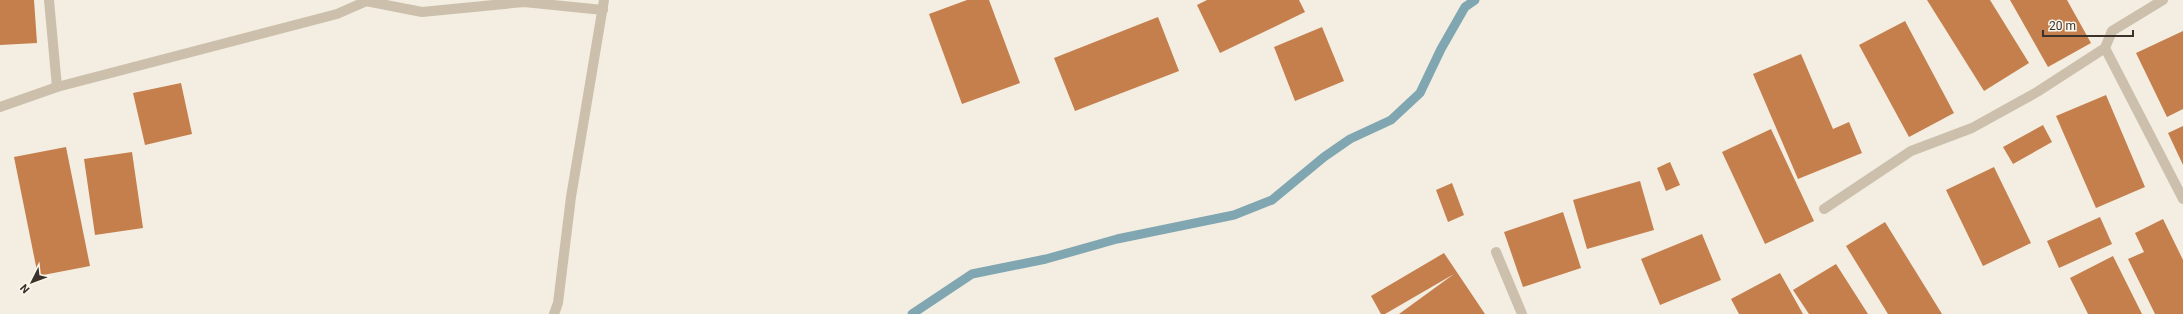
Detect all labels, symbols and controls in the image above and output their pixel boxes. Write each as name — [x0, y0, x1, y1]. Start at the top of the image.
scale bar — [2043, 12, 2133, 38]
text: 20 m — [2049, 19, 2076, 33]
north arrow — [12, 262, 52, 302]
text: N — [17, 281, 32, 296]

